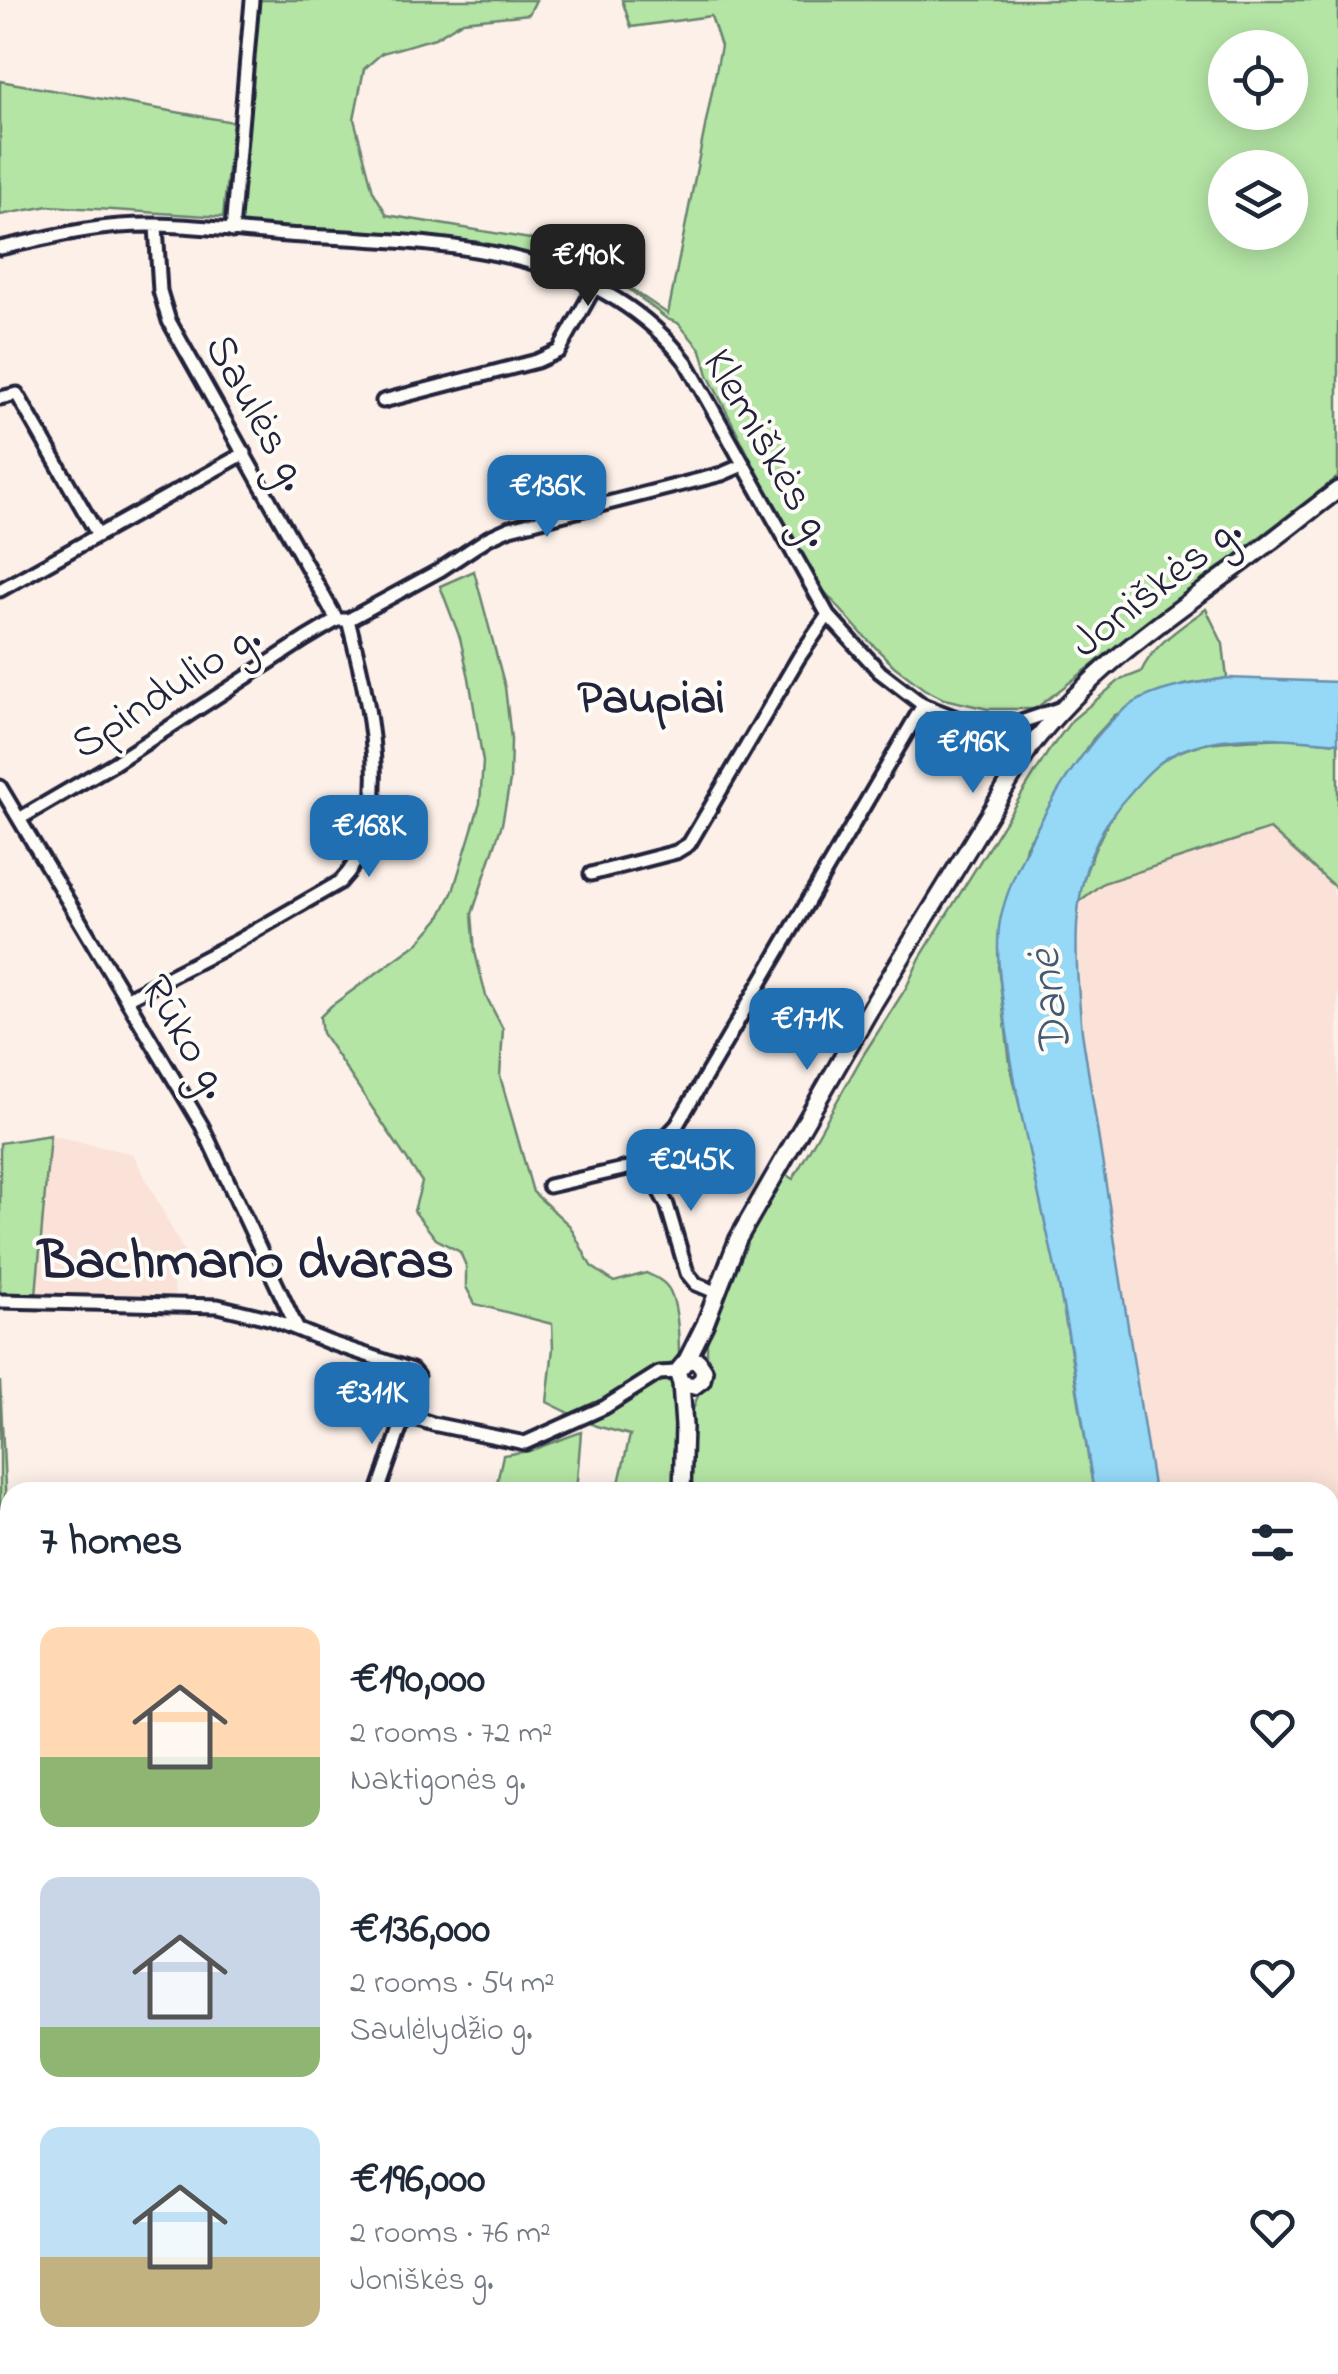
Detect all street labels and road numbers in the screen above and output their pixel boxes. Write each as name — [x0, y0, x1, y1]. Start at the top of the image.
street label: Saulės g. — [185, 323, 326, 504]
street label: Klemiškės g. — [682, 337, 850, 560]
street label: Joniškės g. — [1057, 500, 1258, 677]
street label: Spindulio g. — [59, 606, 275, 779]
street label: Rūko g. — [120, 963, 247, 1113]

